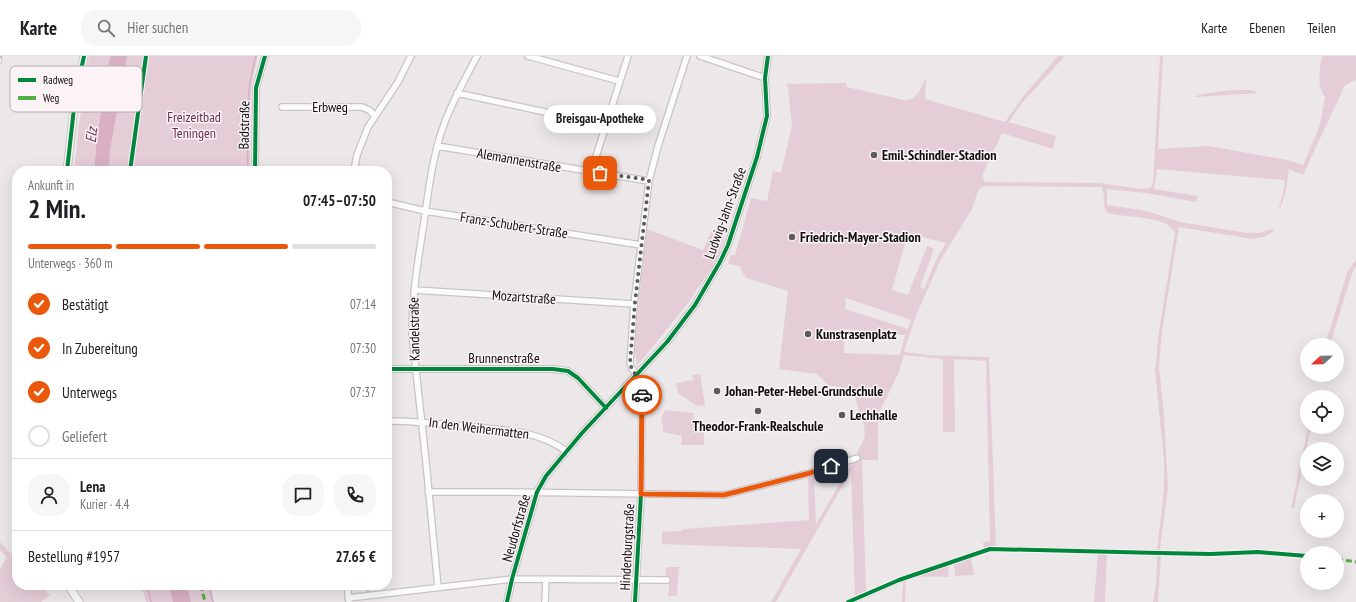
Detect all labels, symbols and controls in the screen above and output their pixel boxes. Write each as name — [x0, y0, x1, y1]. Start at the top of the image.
search box — [81, 10, 361, 46]
text: Karte — [20, 16, 57, 40]
icon: search — [95, 17, 117, 39]
text: Hier suchen — [127, 18, 188, 37]
text: Karte — [1201, 19, 1227, 37]
text: Ebenen — [1249, 19, 1285, 37]
text: Teilen — [1307, 19, 1336, 37]
legend — [10, 66, 142, 112]
text: Radweg — [43, 73, 73, 87]
text: Weg — [43, 91, 59, 105]
street label: Erbweg — [312, 98, 348, 116]
street label: Badstraße — [235, 100, 253, 150]
callout: Breisgau-Apotheke — [544, 105, 656, 133]
park label: Freizeitbad Teningen — [167, 108, 221, 142]
text: Breisgau-Apotheke — [556, 110, 644, 127]
water label: Elz — [81, 125, 101, 144]
street label: Alemannenstraße — [475, 144, 563, 176]
place label: Emil-Schindler-Stadion — [882, 146, 997, 164]
marker: Emil-Schindler-Stadion — [869, 150, 879, 160]
pin — [583, 156, 617, 190]
icon: bag — [589, 162, 611, 184]
street label: Ludwig-Jahn-Straße — [700, 164, 750, 261]
text: Ankunft in — [28, 177, 74, 194]
text: 07:45–07:50 — [303, 191, 376, 210]
text: 2 Min. — [28, 192, 86, 225]
street label: Franz-Schubert-Straße — [459, 208, 569, 242]
place label: Friedrich-Mayer-Stadion — [800, 228, 921, 246]
marker: Friedrich-Mayer-Stadion — [787, 232, 797, 242]
text: Unterwegs · 360 m — [28, 255, 113, 272]
street label: Mozartstraße — [491, 286, 557, 308]
icon: check — [28, 293, 50, 315]
text: Bestätigt — [62, 295, 108, 314]
text: 07:14 — [350, 296, 376, 313]
street label: Kandelstraße — [404, 297, 424, 361]
place label: Kunstrasenplatz — [816, 325, 897, 343]
marker: Kunstrasenplatz — [803, 329, 813, 339]
icon: check — [28, 337, 50, 359]
north arrow — [1300, 338, 1344, 382]
map controls — [1300, 338, 1344, 590]
text: In Zubereitung — [62, 339, 138, 358]
text: 07:30 — [350, 340, 376, 357]
street label: Brunnenstraße — [468, 349, 540, 367]
courier — [622, 375, 662, 415]
icon: check — [28, 381, 50, 403]
place label: Johan-Peter-Hebel-Grundschule — [724, 382, 883, 400]
text: Unterwegs — [62, 383, 117, 402]
text: 07:37 — [350, 384, 376, 401]
icon: car — [631, 384, 653, 406]
marker: Johan-Peter-Hebel-Grundschule — [712, 386, 722, 396]
button: locate — [1300, 390, 1344, 434]
marker: Theodor-Frank-Realschule — [753, 406, 763, 416]
place label: Lechhalle — [850, 406, 898, 424]
marker: Lechhalle — [837, 410, 847, 420]
street label: In den Weihermatten — [428, 413, 530, 443]
place label: Theodor-Frank-Realschule — [693, 417, 823, 435]
text: Geliefert — [62, 427, 107, 446]
button: layers — [1300, 442, 1344, 486]
pin — [814, 449, 848, 483]
icon: home — [820, 455, 842, 477]
button: person — [28, 474, 70, 516]
button: chat — [282, 474, 324, 516]
button: phone — [334, 474, 376, 516]
text: Lena — [80, 477, 105, 496]
street label: Neudorfstraße — [498, 492, 534, 564]
button: + — [1300, 494, 1344, 538]
text: Kurier · 4.4 — [80, 496, 129, 513]
street label: Hindenburgstraße — [616, 503, 638, 591]
button: − — [1300, 546, 1344, 590]
text: Bestellung #1957 — [28, 547, 120, 566]
text: 27.65 € — [335, 547, 376, 566]

